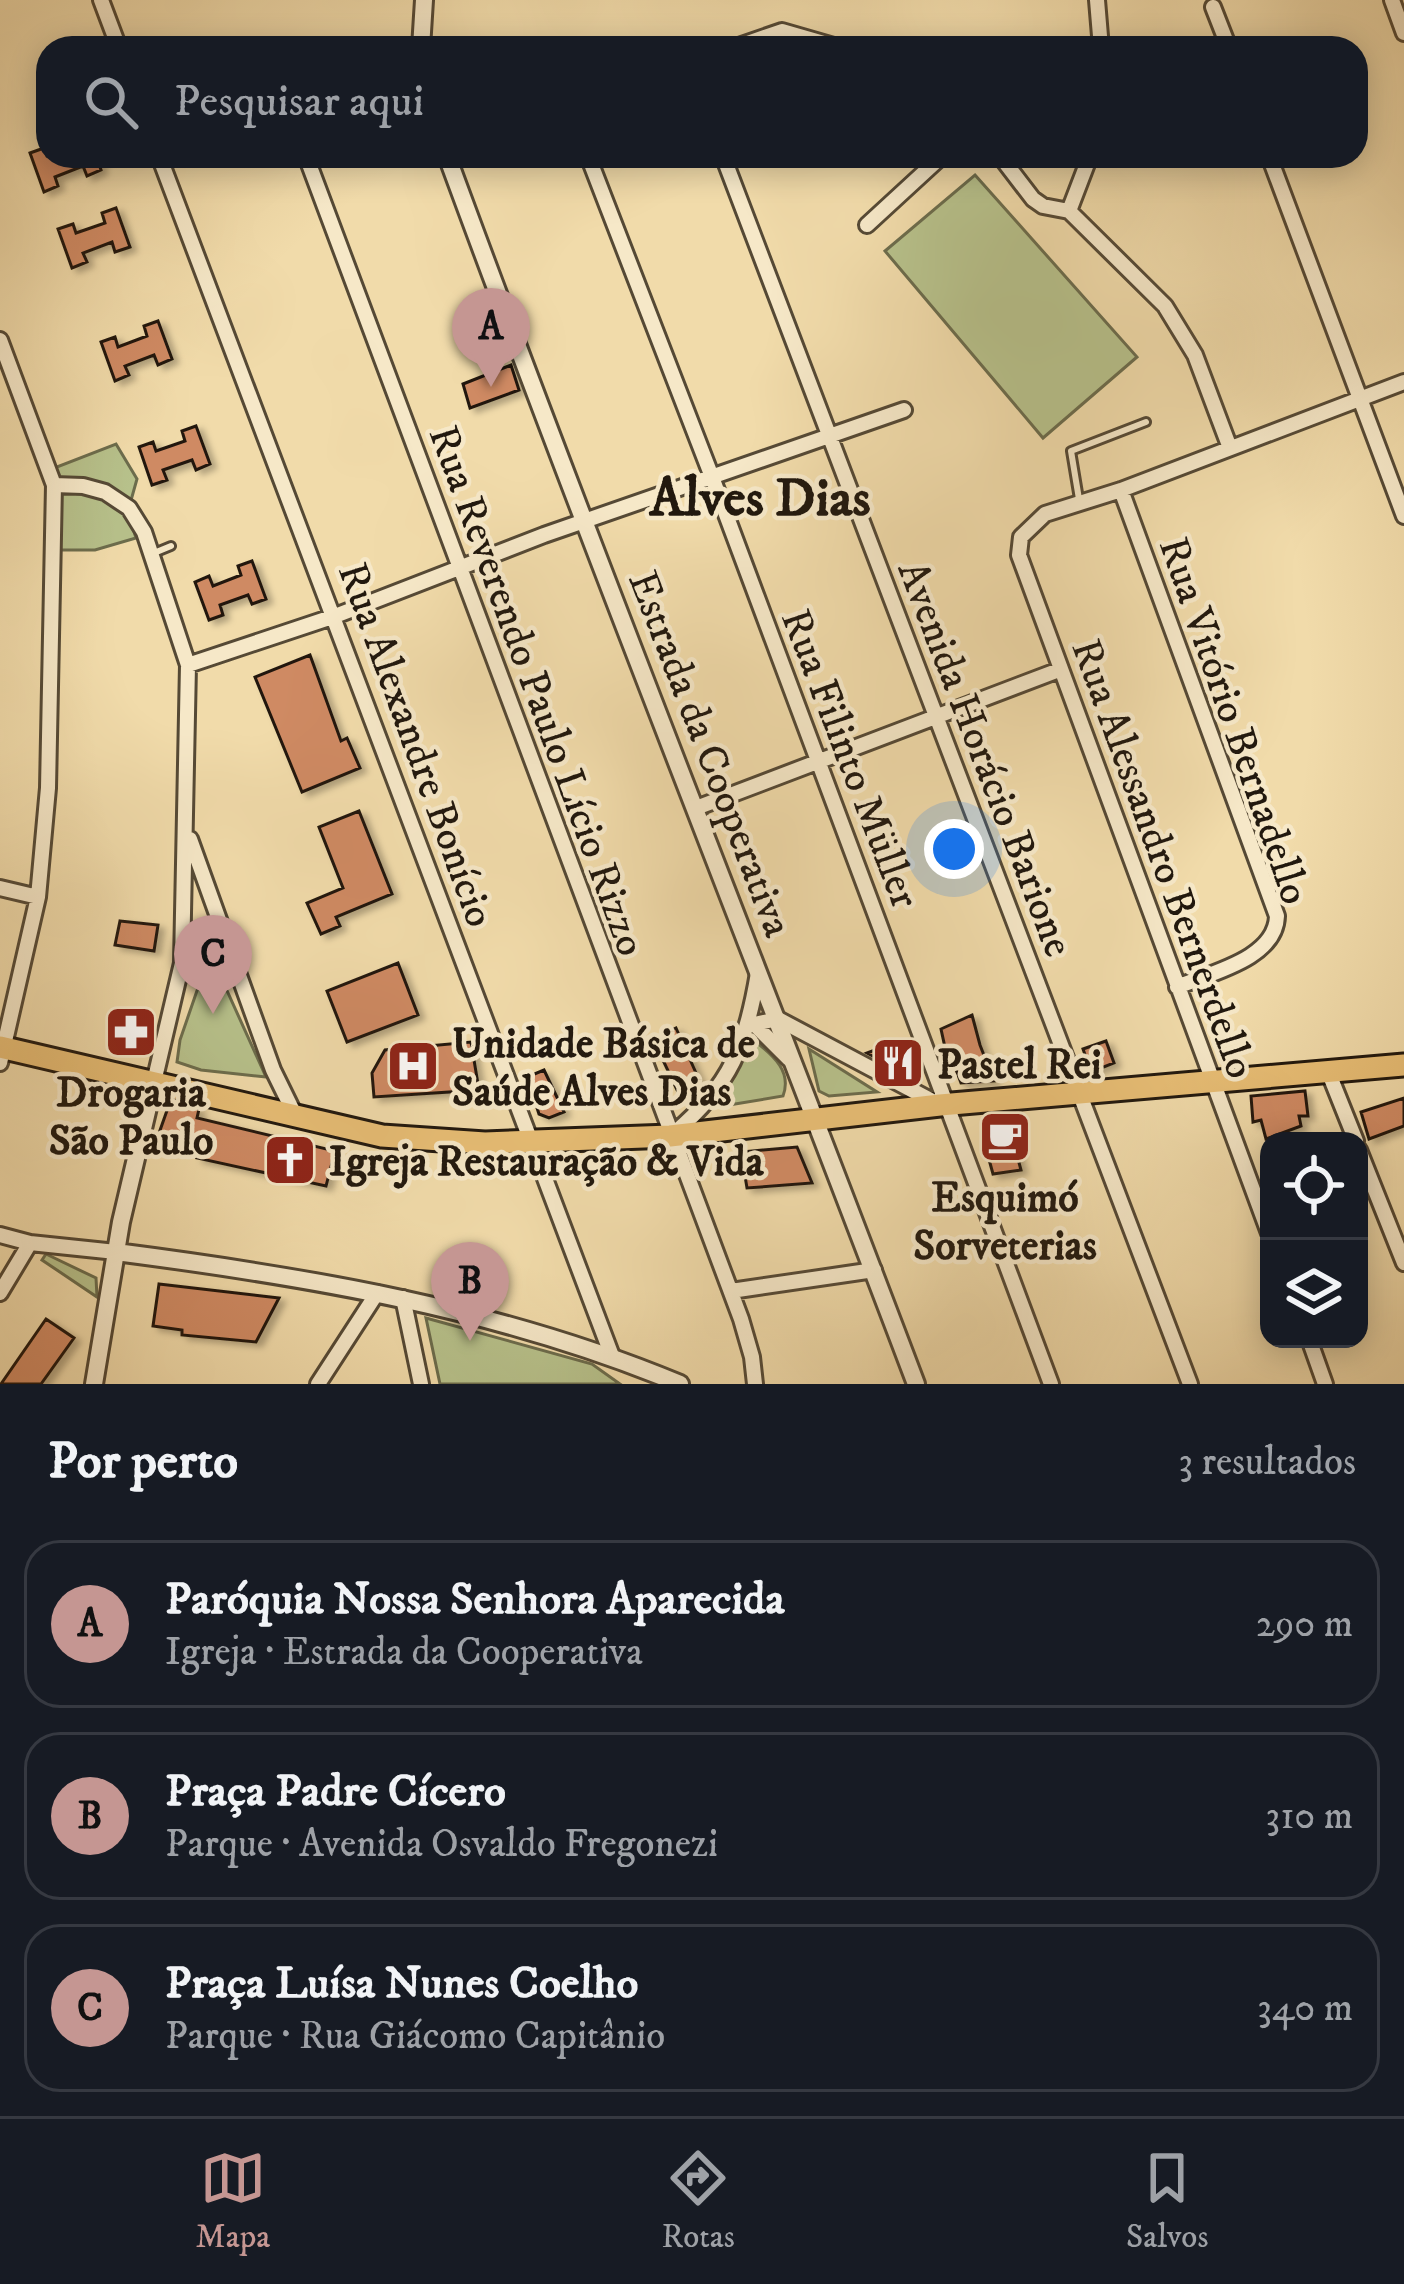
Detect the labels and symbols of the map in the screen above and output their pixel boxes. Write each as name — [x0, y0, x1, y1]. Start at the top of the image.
pin: A — [452, 288, 530, 387]
street label: Rua Reverendo Paulo Lício Rizzo — [416, 419, 656, 963]
district label: Alves Dias — [649, 466, 870, 533]
street label: Rua Vitório Bernadello — [1146, 531, 1320, 911]
street label: Avenida Horácio Barione — [885, 554, 1084, 964]
street label: Rua Alexandre Bonício — [325, 556, 505, 934]
street label: Estrada da Cooperativa — [615, 564, 803, 944]
street label: Rua Filinto Müller — [768, 602, 930, 916]
street label: Rua Alessandro Bernerdello — [1058, 632, 1266, 1086]
your location — [924, 819, 984, 879]
pin: C — [174, 915, 252, 1014]
pharmacy icon: Drogaria São Paulo — [103, 1004, 159, 1060]
place label: Unidade Básica de Saúde Alves Dias — [452, 1019, 755, 1119]
restaurant icon: Pastel Rei — [870, 1035, 926, 1091]
hospital icon: Unidade Básica de Saúde Alves Dias — [385, 1038, 441, 1094]
place label: Pastel Rei — [937, 1040, 1102, 1092]
place label: Drogaria São Paulo — [49, 1068, 213, 1168]
cafe icon: Esquimó Sorveterias — [977, 1109, 1033, 1165]
church icon: Igreja Restauração & Vida — [262, 1132, 318, 1188]
place label: Igreja Restauração & Vida — [329, 1137, 765, 1189]
place label: Esquimó Sorveterias — [913, 1173, 1097, 1273]
pin: B — [431, 1242, 509, 1341]

